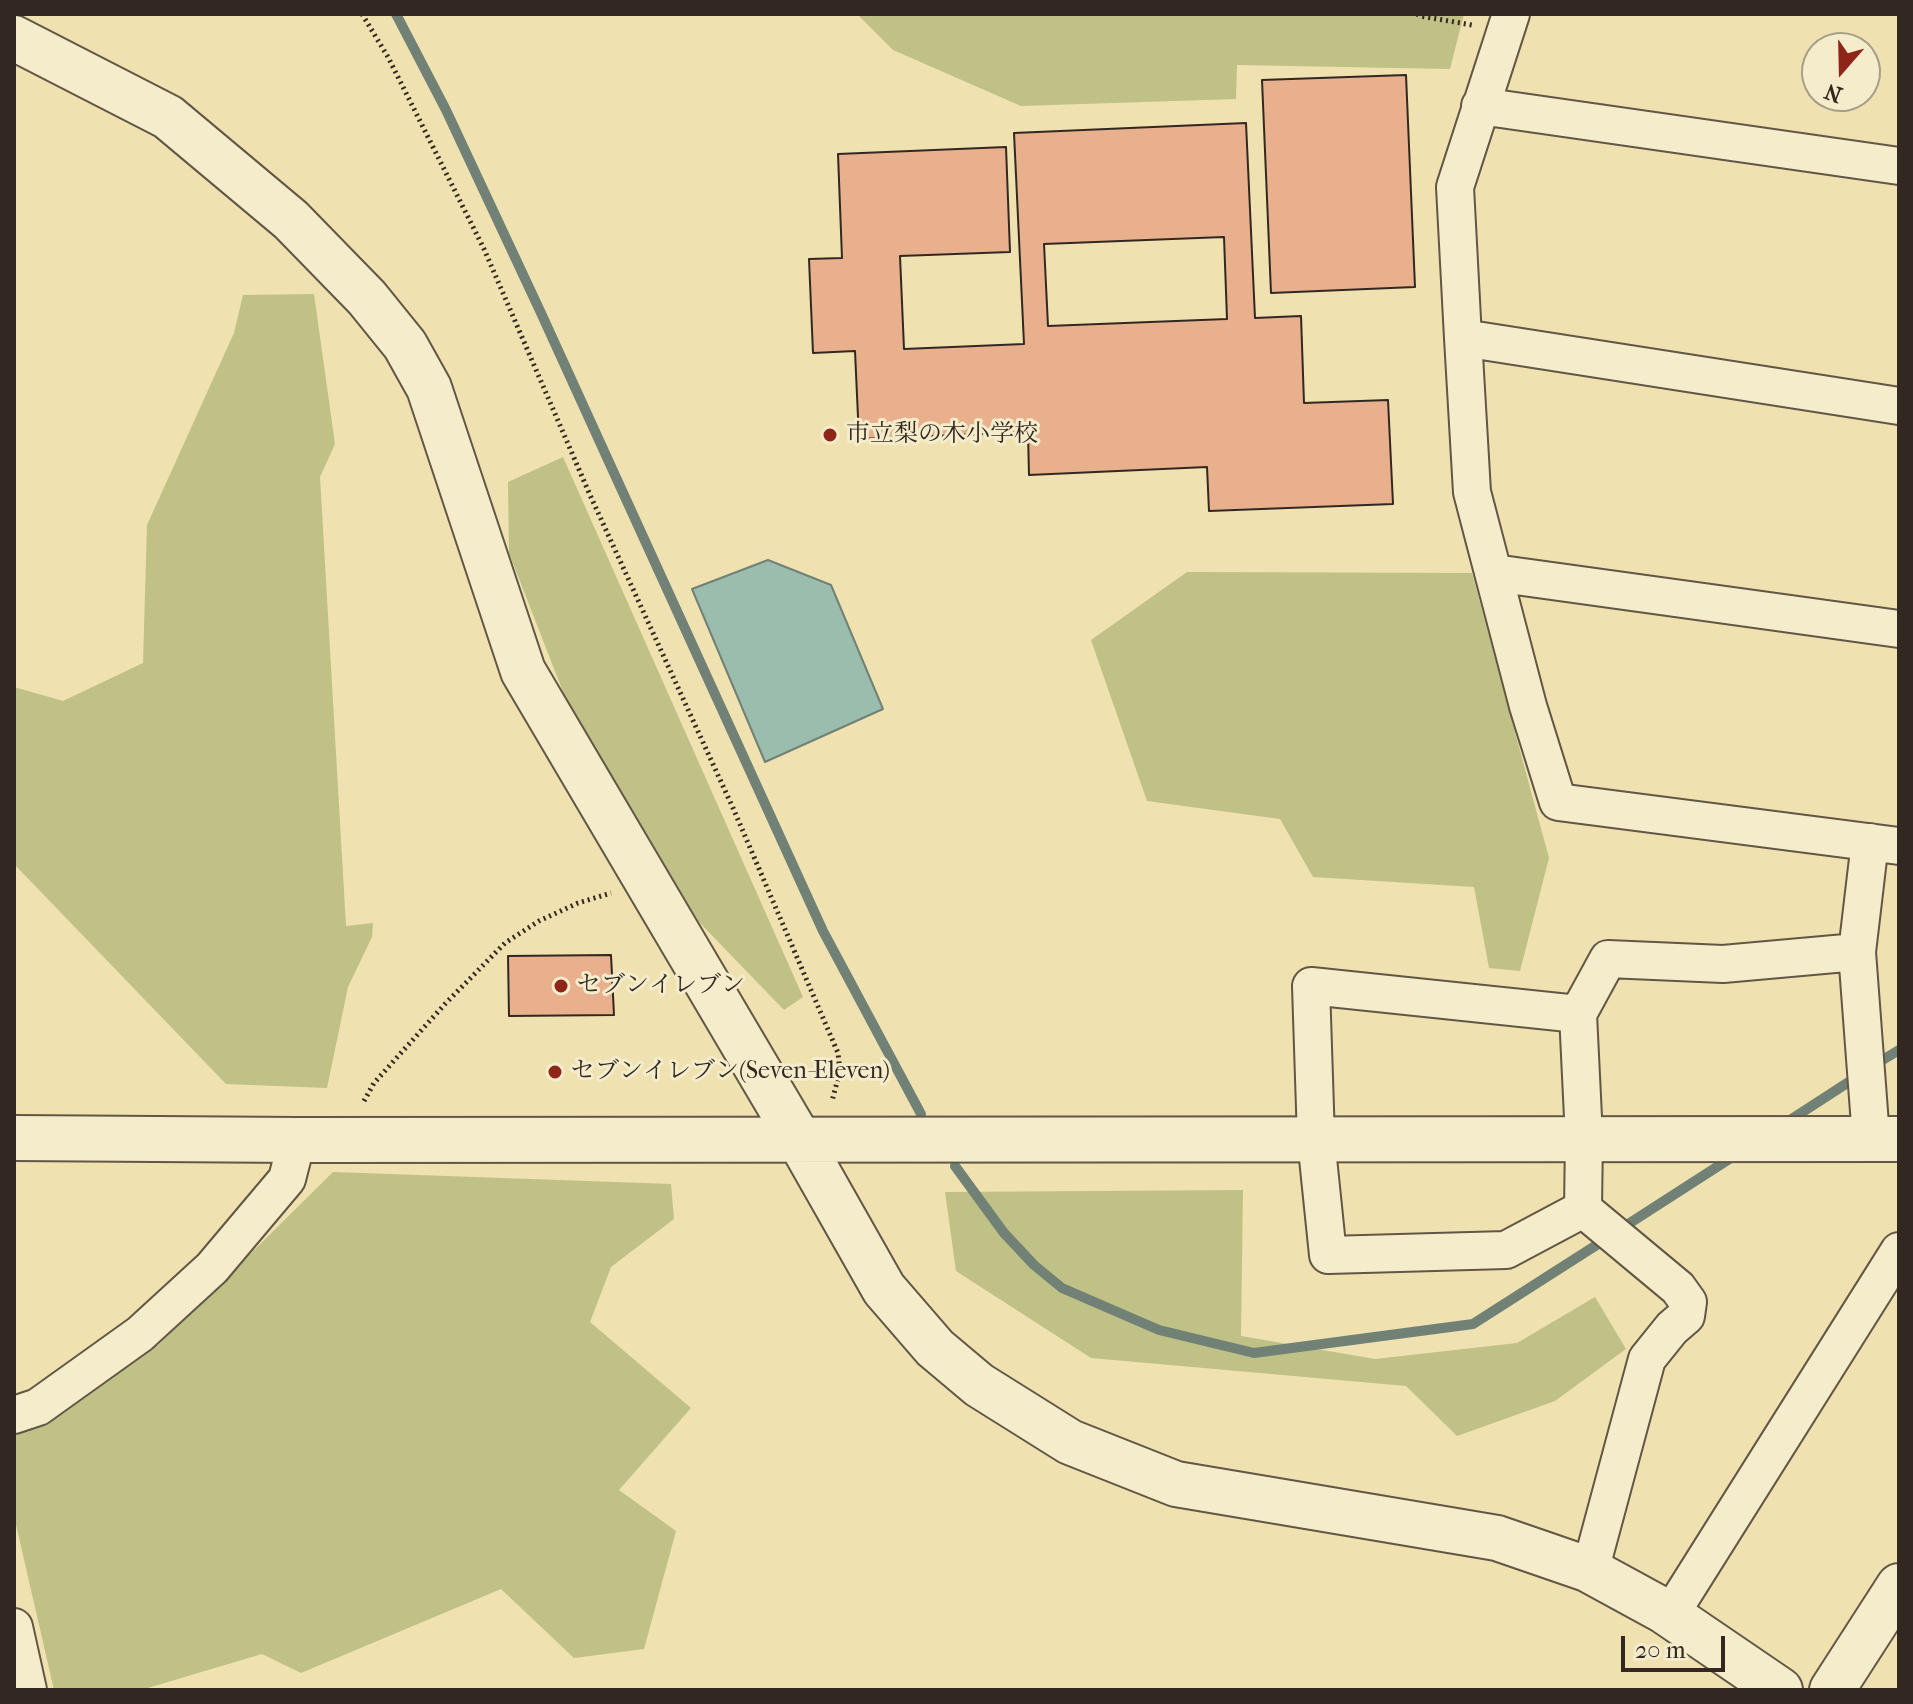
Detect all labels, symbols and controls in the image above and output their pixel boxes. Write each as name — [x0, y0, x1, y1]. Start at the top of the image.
north arrow — [1801, 32, 1881, 112]
text: N — [1821, 78, 1846, 108]
place label: 市立梨の木小学校 — [846, 421, 1038, 449]
marker: 市立梨の木小学校 — [821, 426, 839, 444]
place label: セブンイレブン — [577, 972, 745, 1000]
marker: セブンイレブン — [552, 977, 570, 995]
place label: セブンイレブン(Seven-Eleven) — [571, 1058, 890, 1086]
marker: セブンイレブン(Seven-Eleven) — [546, 1063, 564, 1081]
scale bar — [1625, 1620, 1729, 1670]
text: 20 m — [1635, 1636, 1686, 1664]

